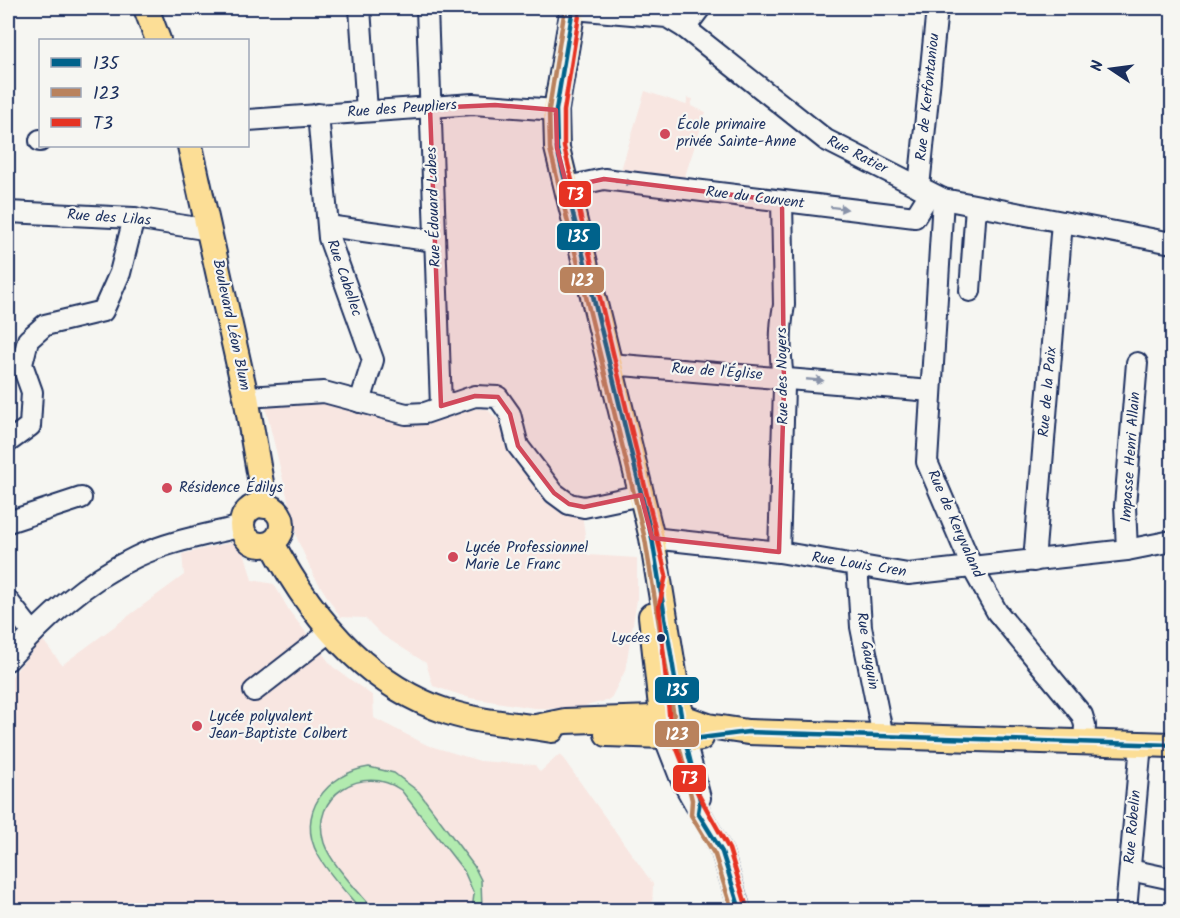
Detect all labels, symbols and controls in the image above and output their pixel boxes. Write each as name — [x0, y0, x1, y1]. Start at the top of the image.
street label: Rue de Kerfontaniou — [909, 32, 947, 162]
legend — [39, 39, 249, 147]
north arrow — [1081, 39, 1141, 99]
text: 135 — [93, 50, 120, 79]
text: N — [1085, 58, 1111, 74]
text: 123 — [93, 80, 119, 109]
street label: Rue des Peupliers — [346, 93, 458, 125]
text: T3 — [93, 110, 113, 139]
place label: École primaire privée Sainte-Anne — [676, 113, 796, 154]
marker: École primaire privée Sainte-Anne — [658, 127, 672, 141]
street label: Rue Ratier — [822, 129, 893, 181]
street label: Rue Édouard Labes — [420, 146, 448, 268]
one-way arrow — [615, 177, 634, 187]
line badge: T3 — [558, 180, 592, 208]
street label: Rue du Couvent — [704, 180, 806, 216]
text: T3 — [566, 183, 584, 208]
street label: Rue des Lilas — [66, 203, 152, 233]
one-way arrow — [829, 203, 848, 212]
line badge: 135 — [556, 222, 601, 251]
text: 135 — [567, 225, 591, 250]
street label: Rue Cabellec — [320, 236, 368, 320]
street label: Boulevard Léon Blum — [205, 257, 257, 393]
line badge: 123 — [559, 266, 605, 294]
text: 123 — [571, 269, 594, 294]
street label: Rue des Noyers — [770, 326, 796, 425]
street label: Rue de la Paix — [1032, 345, 1064, 438]
street label: Rue de l'Église — [671, 357, 764, 387]
one-way arrow — [805, 375, 824, 385]
street label: Impasse Henri Allain — [1114, 391, 1148, 523]
street label: Rue de Keryvaland — [920, 466, 990, 582]
place label: Résidence Édilys — [179, 476, 284, 500]
marker: Résidence Édilys — [160, 481, 174, 495]
place label: Lycée Professionnel Marie Le Franc — [465, 536, 588, 577]
street label: Rue Louis Cren — [810, 546, 908, 584]
marker: Lycée Professionnel Marie Le Franc — [446, 550, 460, 564]
street label: Rue Gauguin — [849, 611, 885, 691]
place label: Lycées — [611, 627, 650, 649]
marker: Lycées — [655, 632, 667, 644]
line badge: 135 — [654, 676, 700, 704]
text: 135 — [666, 679, 690, 704]
place label: Lycée polyvalent Jean-Baptiste Colbert — [209, 705, 348, 746]
marker: Lycée polyvalent Jean-Baptiste Colbert — [190, 719, 204, 733]
line badge: 123 — [654, 720, 700, 748]
text: 123 — [666, 723, 689, 748]
line badge: T3 — [672, 764, 707, 793]
text: T3 — [680, 767, 698, 792]
street label: Rue Robelin — [1118, 789, 1148, 865]

